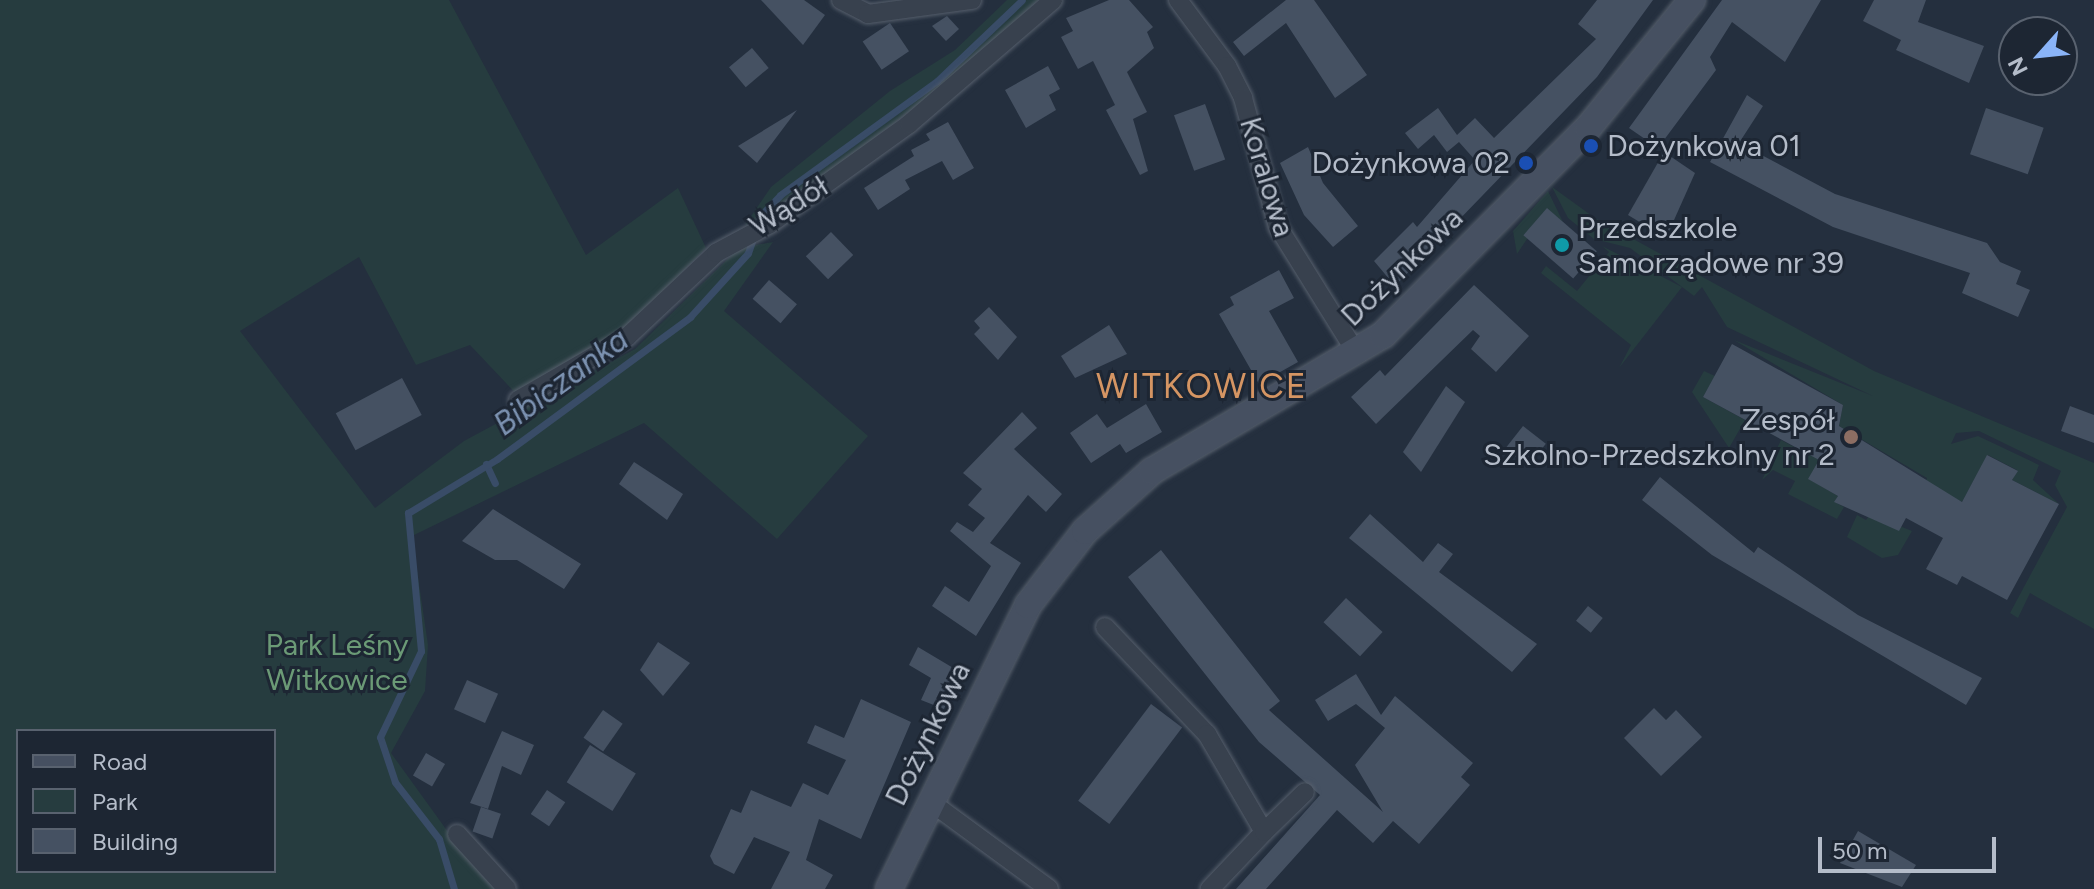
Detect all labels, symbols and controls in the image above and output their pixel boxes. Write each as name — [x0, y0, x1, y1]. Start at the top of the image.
north arrow — [1998, 16, 2078, 96]
text: N — [2002, 53, 2034, 80]
street label: Koralowa — [1232, 113, 1302, 241]
place label: Dożynkowa 01 — [1607, 128, 1801, 164]
marker: Dożynkowa 01 — [1582, 137, 1600, 155]
place label: Dożynkowa 02 — [1312, 145, 1510, 181]
marker: Dożynkowa 02 — [1517, 154, 1535, 172]
street label: Wądół — [743, 168, 835, 244]
street label: Dożynkowa — [1334, 200, 1470, 334]
place label: Przedszkole Samorządowe nr 39 — [1578, 210, 1844, 280]
marker: Przedszkole Samorządowe nr 39 — [1553, 236, 1571, 254]
water label: Bibiczanka — [486, 320, 636, 444]
district label: WITKOWICE — [1096, 367, 1308, 407]
place label: Zespół Szkolno-Przedszkolny nr 2 — [1483, 402, 1835, 472]
marker: Zespół Szkolno-Przedszkolny nr 2 — [1842, 428, 1860, 446]
park label: Park Leśny Witkowice — [266, 627, 408, 698]
street label: Dożynkowa — [878, 656, 978, 812]
legend — [16, 729, 276, 873]
text: Road — [92, 747, 147, 776]
text: Park — [92, 787, 138, 816]
scale bar — [1822, 821, 2000, 871]
text: Building — [92, 827, 178, 856]
text: 50 m — [1832, 836, 1888, 865]

